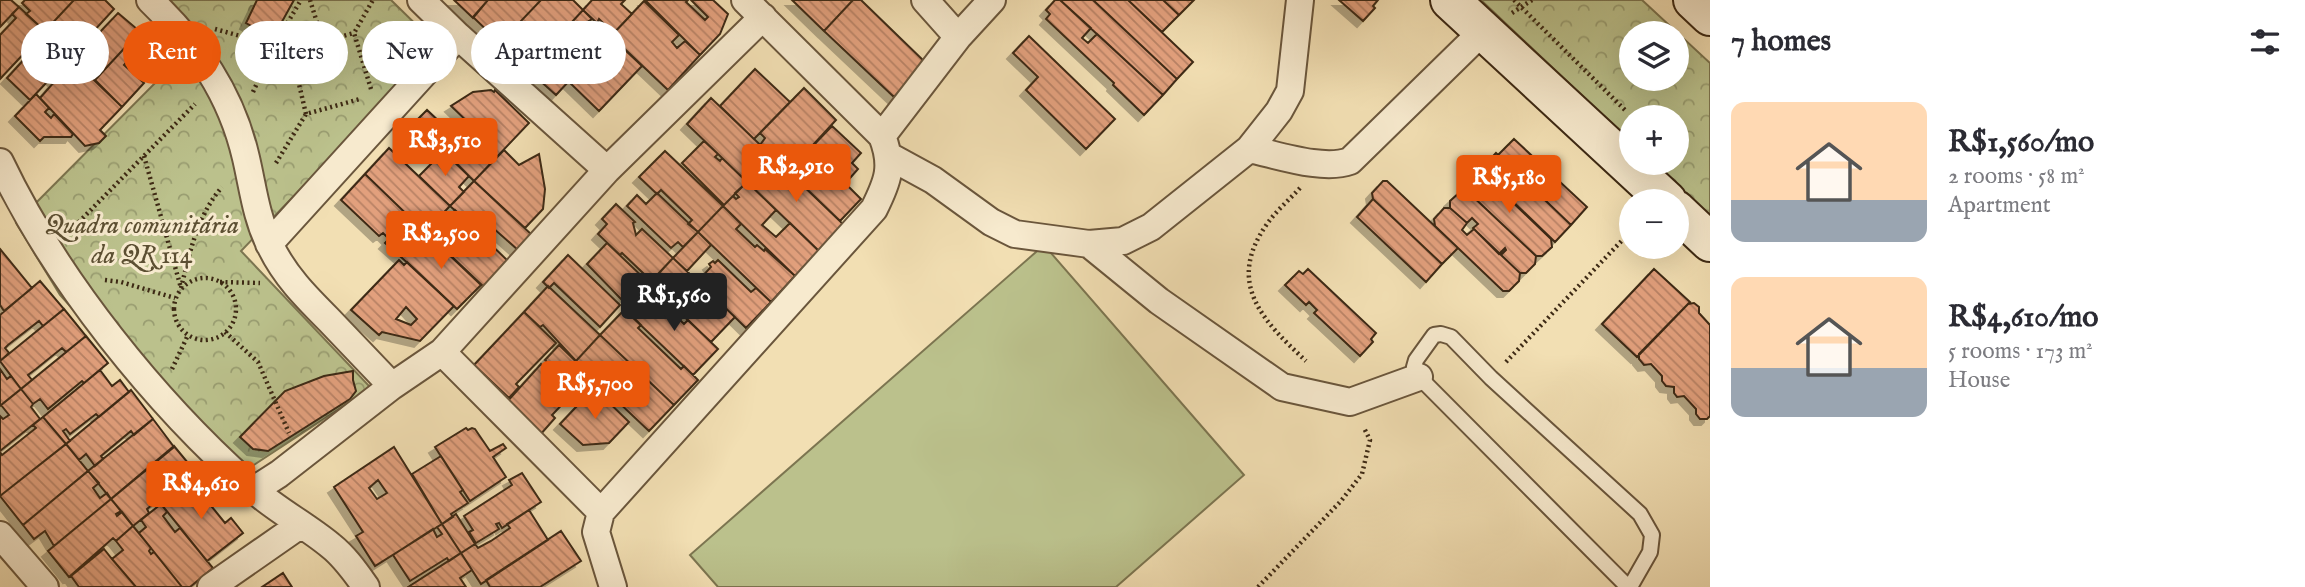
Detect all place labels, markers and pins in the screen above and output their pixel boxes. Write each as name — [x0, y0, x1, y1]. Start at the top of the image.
pin: R$3,510 — [380, 118, 510, 178]
pin: R$2,910 — [731, 144, 861, 204]
pin: R$5,180 — [1444, 156, 1574, 215]
pin: R$2,500 — [376, 212, 506, 271]
pin: R$1,560 — [609, 274, 739, 333]
pin: R$5,700 — [530, 362, 660, 421]
pin: R$4,610 — [136, 462, 266, 521]

